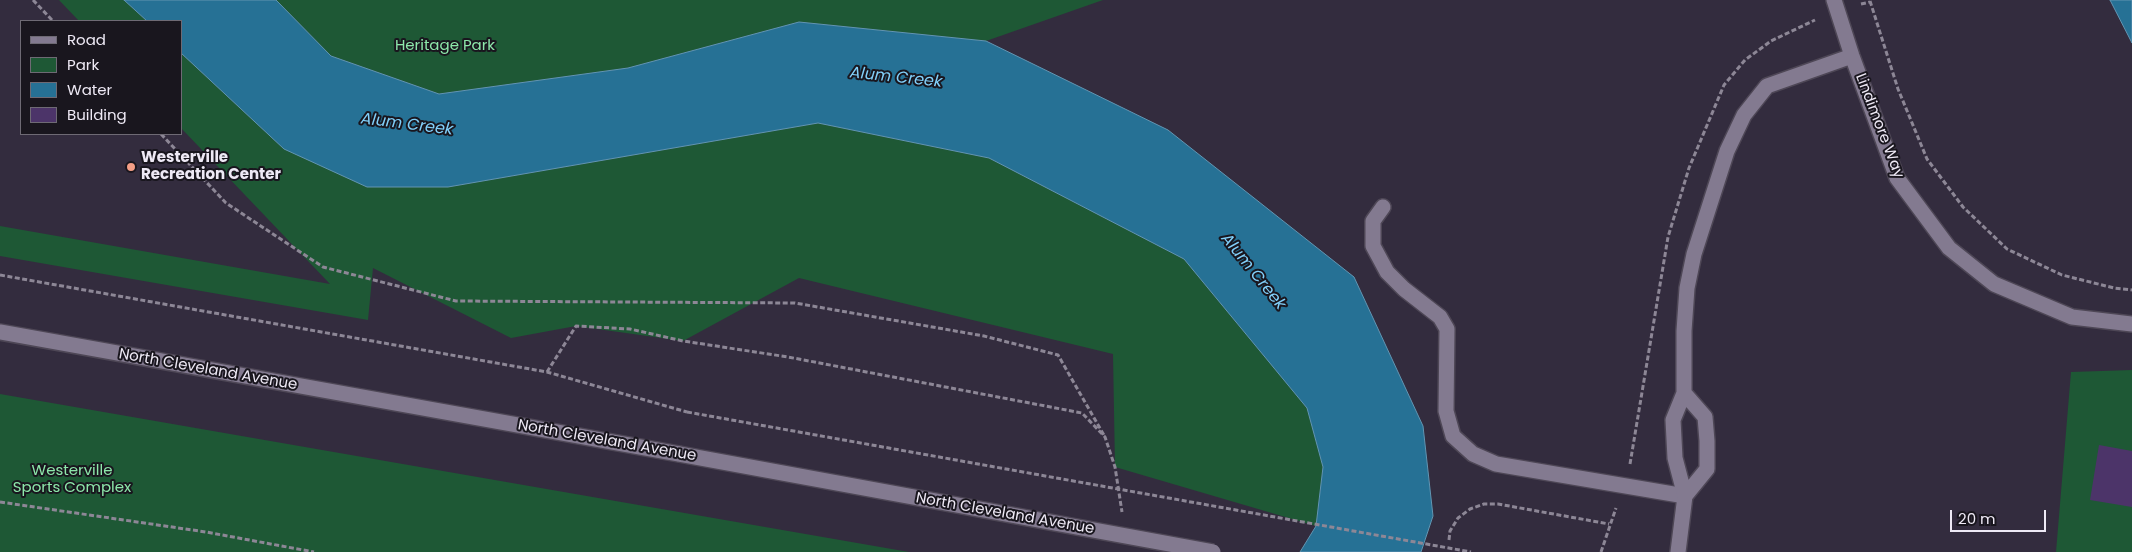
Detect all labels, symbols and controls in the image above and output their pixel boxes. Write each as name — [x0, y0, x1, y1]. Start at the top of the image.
legend — [20, 20, 182, 135]
text: Road — [67, 29, 106, 50]
park label: Heritage Park — [395, 37, 495, 55]
text: Park — [67, 54, 99, 75]
water label: Alum Creek — [849, 64, 943, 92]
street label: Lindimore Way — [1851, 71, 1907, 181]
text: Water — [67, 79, 112, 100]
text: Building — [67, 104, 127, 125]
water label: Alum Creek — [360, 110, 454, 140]
place label: Westerville Recreation Center — [141, 149, 281, 184]
marker: Westerville Recreation Center — [125, 161, 137, 173]
water label: Alum Creek — [1216, 230, 1290, 314]
street label: North Cleveland Avenue — [117, 345, 299, 395]
street label: North Cleveland Avenue — [516, 416, 698, 466]
park label: Westerville Sports Complex — [13, 462, 131, 497]
street label: North Cleveland Avenue — [914, 489, 1096, 539]
scale bar — [1952, 500, 2048, 532]
text: 20 m — [1958, 508, 1996, 529]

